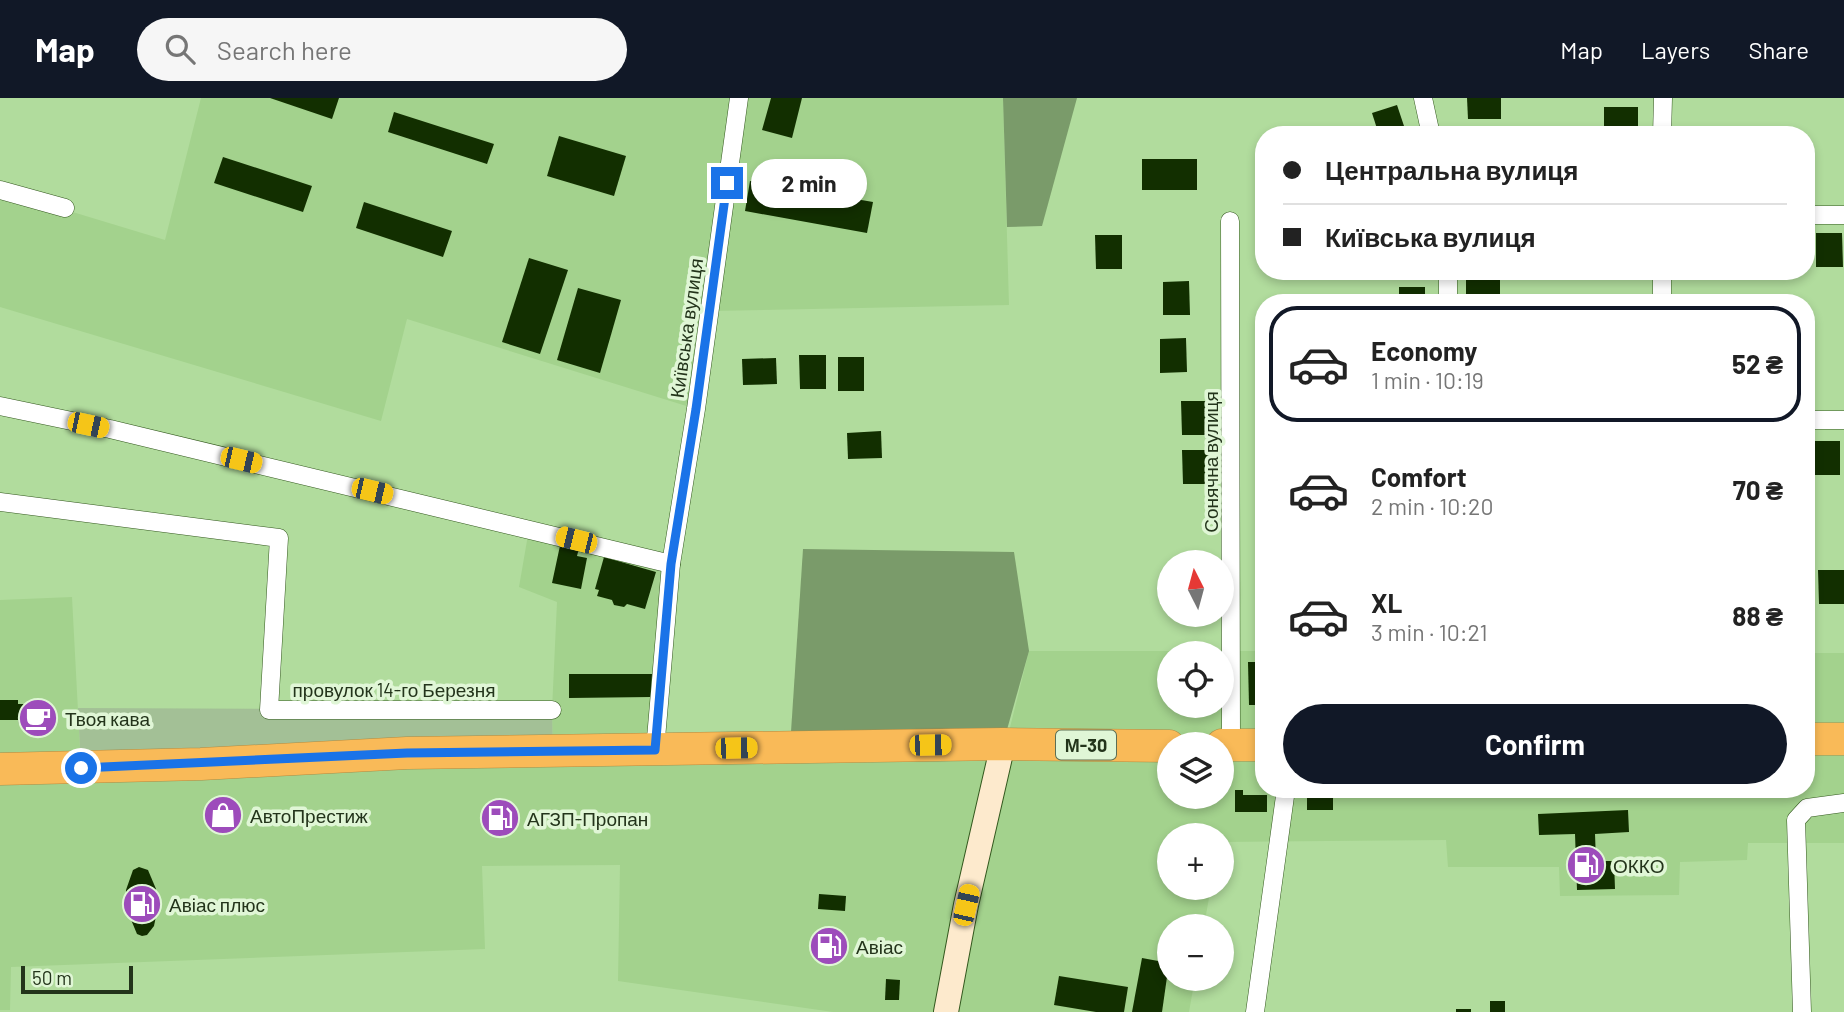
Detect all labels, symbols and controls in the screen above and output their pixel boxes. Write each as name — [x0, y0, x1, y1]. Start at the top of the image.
search box — [137, 18, 627, 81]
text: Map — [35, 29, 95, 69]
icon: search — [161, 30, 199, 68]
text: Search here — [217, 34, 352, 65]
text: Map — [1560, 35, 1603, 64]
text: Layers — [1641, 35, 1710, 64]
text: Share — [1748, 35, 1809, 64]
text: Центральна вулиця — [1325, 154, 1579, 185]
callout: 2 min — [752, 158, 867, 208]
route end — [711, 167, 743, 199]
text: 2 min — [781, 169, 837, 197]
text: Київська вулиця — [1325, 221, 1536, 252]
street label: Київська вулиця — [665, 257, 707, 399]
icon: car — [1287, 333, 1350, 396]
text: Economy — [1371, 335, 1477, 366]
text: 52 ₴ — [1732, 348, 1783, 379]
text: 1 min · 10:19 — [1371, 366, 1484, 394]
street label: Сонячна вулиця — [1199, 391, 1222, 533]
car — [66, 410, 111, 440]
car — [219, 445, 264, 475]
icon: car — [1287, 459, 1350, 522]
text: Comfort — [1371, 461, 1467, 492]
text: 70 ₴ — [1733, 474, 1783, 505]
car — [350, 476, 395, 506]
text: 2 min · 10:20 — [1371, 492, 1493, 520]
car — [554, 525, 599, 555]
north arrow — [1157, 550, 1234, 626]
map controls — [1157, 550, 1234, 991]
icon: car — [1287, 585, 1350, 648]
text: XL — [1371, 587, 1402, 618]
text: 88 ₴ — [1732, 600, 1783, 631]
text: 3 min · 10:21 — [1371, 618, 1488, 646]
button: locate — [1157, 641, 1234, 718]
street label: провулок 14-го Березня — [293, 678, 495, 701]
cafe icon: Твоя кава — [17, 697, 59, 739]
button: Confirm — [1283, 704, 1787, 784]
place label: Твоя кава — [65, 707, 150, 730]
road number: М-30 — [1056, 730, 1116, 760]
button: layers — [1157, 732, 1234, 809]
car — [909, 734, 952, 756]
car — [715, 737, 758, 759]
route start — [65, 752, 97, 784]
shop icon: АвтоПрестиж — [202, 794, 244, 836]
fuel station icon: АГЗП-Пропан — [479, 797, 521, 839]
place label: АвтоПрестиж — [250, 804, 368, 827]
place label: АГЗП-Пропан — [527, 807, 648, 830]
button: + — [1157, 823, 1234, 900]
fuel station icon: ОККО — [1565, 844, 1607, 886]
place label: ОККО — [1613, 854, 1664, 877]
car — [952, 882, 981, 928]
fuel station icon: Авіас плюс — [121, 883, 163, 925]
place label: Авіас плюс — [169, 893, 265, 916]
button: − — [1157, 914, 1234, 991]
fuel station icon: Авіас — [808, 925, 850, 967]
place label: Авіас — [856, 935, 903, 958]
scale bar — [21, 963, 133, 995]
text: 50 m — [32, 966, 72, 989]

